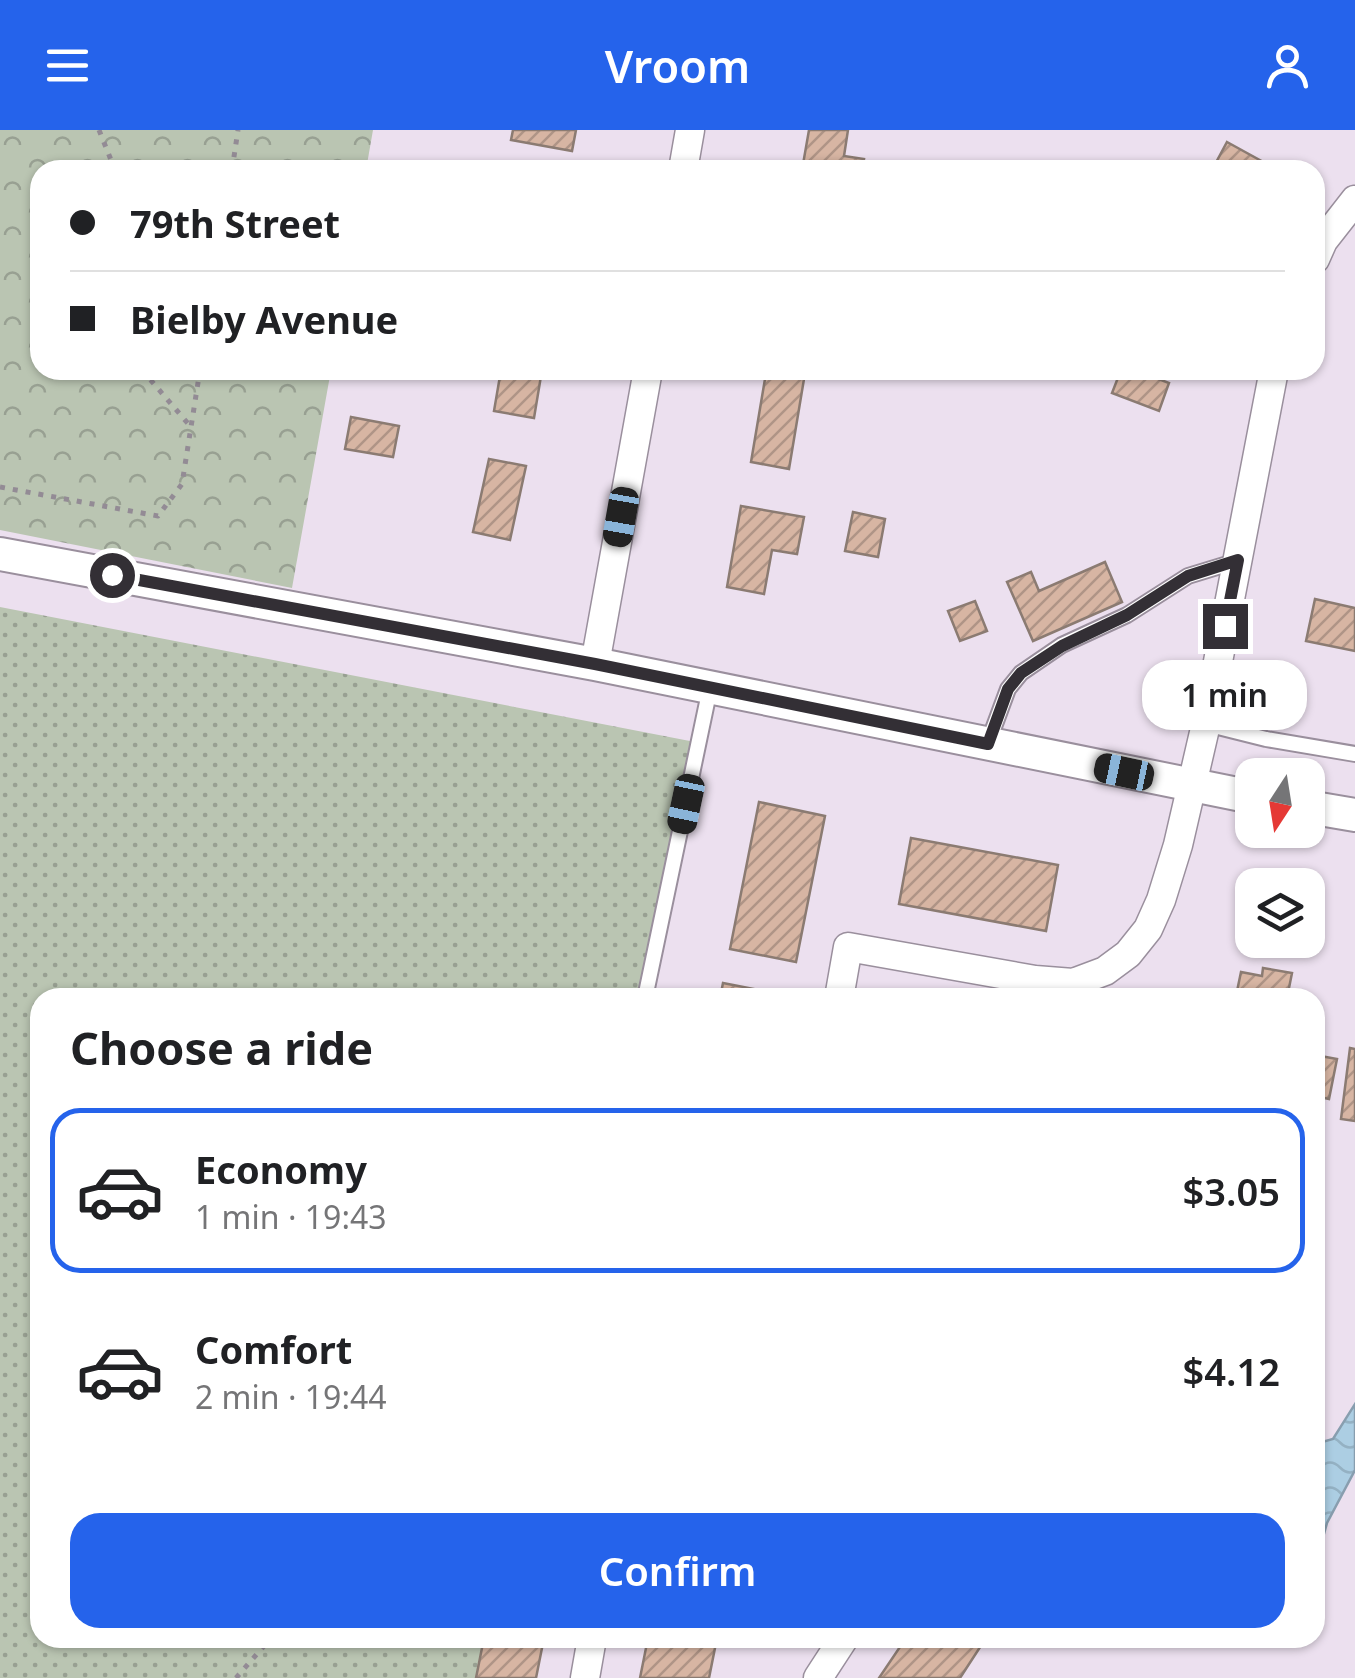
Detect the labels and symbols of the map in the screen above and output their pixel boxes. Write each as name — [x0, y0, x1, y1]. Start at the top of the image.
car — [601, 485, 641, 549]
route start — [90, 553, 135, 598]
route end — [1203, 604, 1248, 649]
callout: 1 min — [1142, 661, 1308, 731]
car — [1092, 751, 1156, 793]
north arrow — [1235, 758, 1325, 848]
car — [665, 772, 707, 836]

